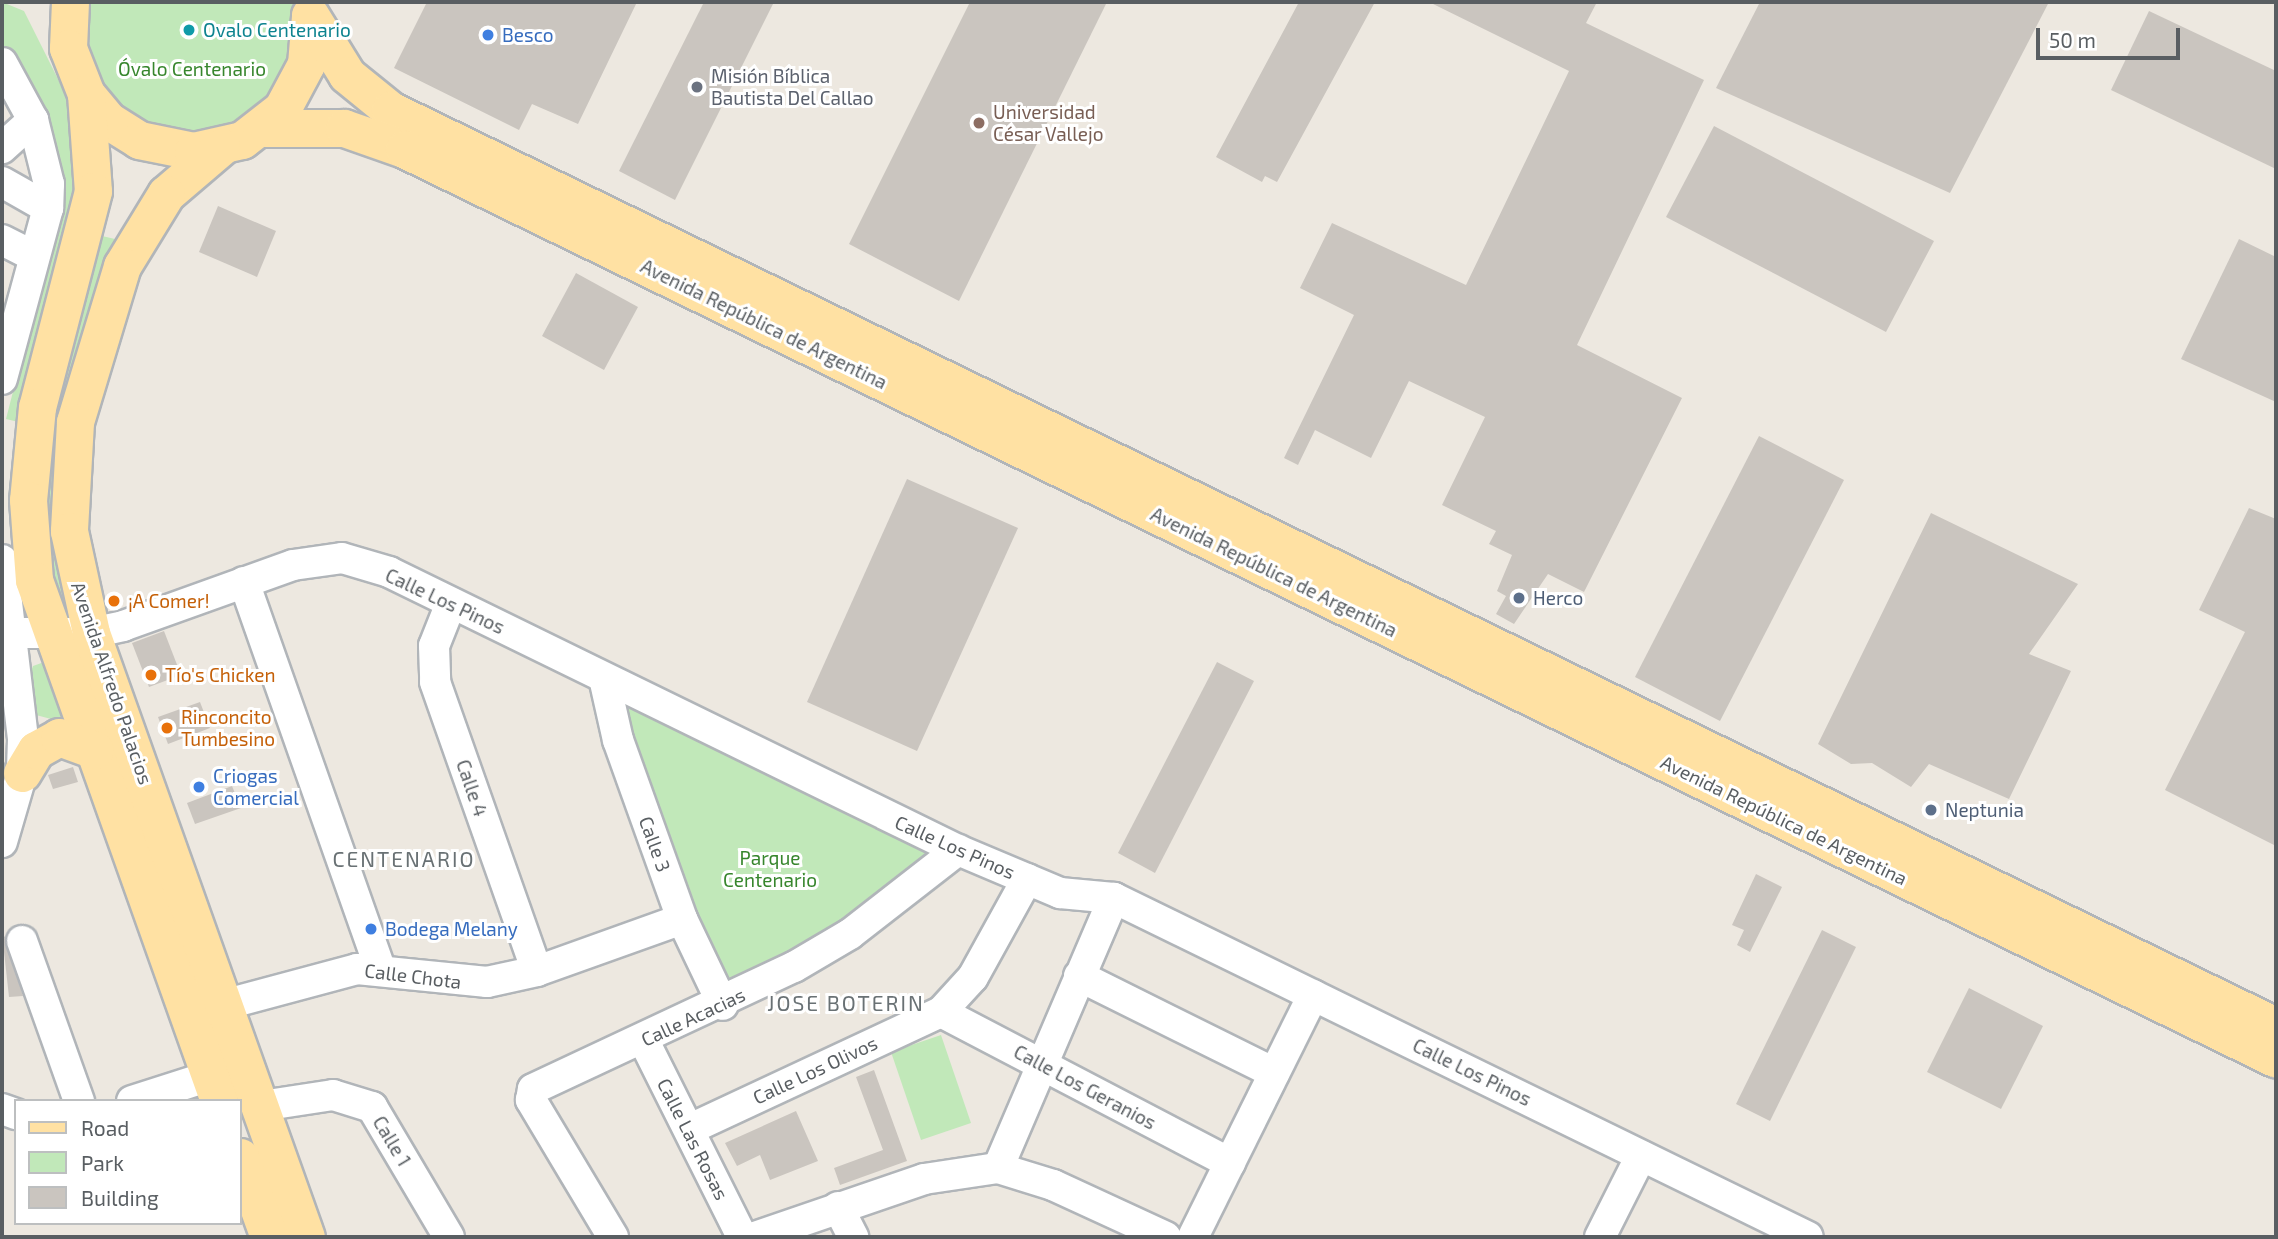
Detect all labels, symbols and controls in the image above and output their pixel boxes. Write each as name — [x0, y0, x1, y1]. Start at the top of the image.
scale bar — [2040, 14, 2184, 58]
place label: Ovalo Centenario — [203, 19, 351, 41]
marker: Ovalo Centenario — [181, 22, 197, 38]
place label: Besco — [502, 24, 554, 46]
marker: Besco — [480, 27, 496, 43]
text: 50 m — [2049, 27, 2096, 52]
park label: Óvalo Centenario — [118, 58, 266, 80]
place label: Misión Bíblica Bautista Del Callao — [711, 65, 874, 109]
marker: Misión Bíblica Bautista Del Callao — [689, 79, 705, 95]
place label: Universidad César Vallejo — [993, 101, 1104, 145]
marker: Universidad César Vallejo — [971, 115, 987, 131]
street label: Avenida República de Argentina — [637, 254, 891, 394]
street label: Avenida República de Argentina — [1147, 502, 1401, 642]
street label: Calle Los Pinos — [382, 563, 508, 639]
street label: Avenida Alfredo Palacios — [67, 579, 157, 787]
place label: Herco — [1533, 587, 1583, 609]
place label: ¡A Comer! — [128, 590, 210, 612]
marker: Herco — [1511, 590, 1527, 606]
marker: ¡A Comer! — [106, 593, 122, 609]
place label: Tío's Chicken — [165, 664, 275, 686]
marker: Tío's Chicken — [143, 667, 159, 683]
place label: Rinconcito Tumbesino — [181, 706, 275, 750]
marker: Rinconcito Tumbesino — [159, 720, 175, 736]
street label: Avenida República de Argentina — [1657, 750, 1911, 890]
street label: Calle 4 — [452, 757, 492, 819]
place label: Criogas Comercial — [213, 765, 299, 809]
marker: Criogas Comercial — [191, 779, 207, 795]
place label: Neptunia — [1945, 799, 2024, 821]
marker: Neptunia — [1923, 802, 1939, 818]
street label: Calle Los Pinos — [892, 810, 1018, 884]
street label: Calle 3 — [634, 813, 676, 875]
district label: CENTENARIO — [334, 846, 474, 872]
park label: Parque Centenario — [723, 847, 817, 891]
place label: Bodega Melany — [385, 918, 518, 940]
marker: Bodega Melany — [363, 921, 379, 937]
street label: Calle Chota — [363, 959, 463, 993]
street label: Calle Acacias — [637, 983, 749, 1051]
district label: JOSE BOTERIN — [769, 990, 923, 1016]
street label: Calle Los Olivos — [749, 1031, 881, 1109]
street label: Calle Los Pinos — [1409, 1034, 1535, 1110]
street label: Calle Los Geranios — [1010, 1040, 1160, 1134]
street label: Calle Las Rosas — [653, 1074, 733, 1204]
legend — [14, 1099, 242, 1225]
street label: Calle 1 — [368, 1112, 416, 1170]
text: Road — [81, 1115, 129, 1140]
text: Park — [81, 1150, 124, 1175]
text: Building — [81, 1185, 159, 1210]

